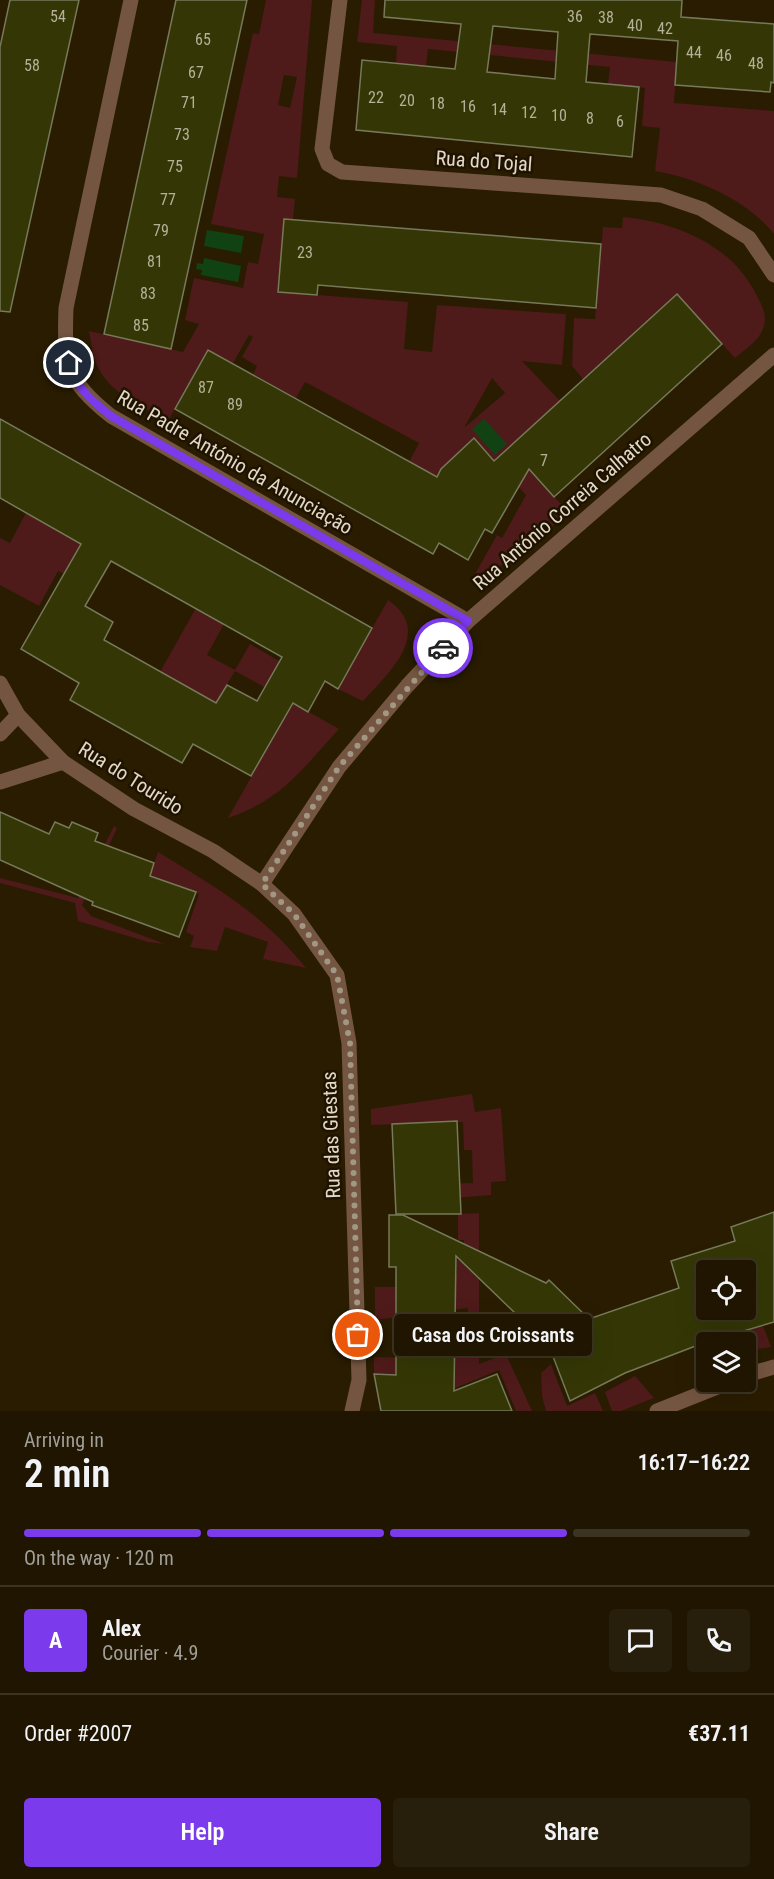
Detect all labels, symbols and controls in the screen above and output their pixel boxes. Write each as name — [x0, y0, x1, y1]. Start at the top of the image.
house number: 54 — [50, 7, 66, 26]
house number: 36 — [567, 7, 583, 26]
house number: 38 — [598, 8, 614, 27]
house number: 40 — [627, 16, 643, 35]
house number: 42 — [657, 19, 673, 38]
house number: 65 — [195, 30, 211, 49]
house number: 44 — [686, 43, 702, 62]
house number: 46 — [716, 46, 732, 65]
house number: 48 — [748, 54, 764, 73]
house number: 58 — [24, 56, 40, 75]
house number: 67 — [188, 63, 204, 82]
house number: 22 — [368, 88, 384, 107]
house number: 20 — [399, 91, 415, 110]
house number: 71 — [181, 93, 197, 112]
house number: 18 — [429, 94, 445, 113]
house number: 16 — [460, 97, 476, 116]
house number: 14 — [491, 100, 507, 119]
house number: 12 — [521, 103, 537, 122]
house number: 10 — [551, 106, 567, 125]
house number: 8 — [586, 109, 594, 128]
house number: 6 — [616, 112, 624, 131]
house number: 73 — [174, 125, 190, 144]
street label: Rua do Tojal — [435, 146, 533, 176]
house number: 75 — [167, 157, 183, 176]
house number: 77 — [160, 190, 176, 209]
house number: 79 — [153, 221, 169, 240]
house number: 23 — [297, 243, 313, 262]
house number: 81 — [147, 252, 163, 271]
house number: 83 — [140, 284, 156, 303]
house number: 85 — [133, 316, 149, 335]
pin — [43, 337, 94, 388]
icon: home — [52, 346, 85, 379]
house number: 87 — [198, 378, 214, 397]
street label: Rua Padre António da Anunciação — [113, 385, 357, 539]
house number: 89 — [227, 395, 243, 414]
street label: Rua António Correia Calhatro — [468, 427, 656, 595]
house number: 7 — [540, 451, 548, 470]
courier — [413, 618, 473, 678]
icon: car — [427, 632, 460, 665]
street label: Rua do Tourido — [74, 736, 188, 820]
street label: Rua das Giestas — [317, 1071, 345, 1199]
map controls — [696, 1260, 756, 1392]
button: locate — [696, 1260, 756, 1320]
pin — [332, 1309, 383, 1360]
callout: Casa dos Croissants — [394, 1314, 592, 1356]
icon: bag — [341, 1318, 374, 1351]
text: Casa dos Croissants — [412, 1323, 574, 1347]
button: layers — [696, 1332, 756, 1392]
text: Arriving in — [24, 1428, 104, 1452]
text: 16:17–16:22 — [638, 1450, 750, 1475]
text: 2 min — [24, 1451, 110, 1497]
text: On the way · 120 m — [24, 1546, 174, 1570]
button: chat — [609, 1609, 672, 1672]
button: phone — [687, 1609, 750, 1672]
text: Alex — [102, 1616, 141, 1641]
text: A — [49, 1628, 62, 1653]
text: Courier · 4.9 — [102, 1641, 198, 1665]
text: Order #2007 — [24, 1721, 132, 1746]
text: €37.11 — [688, 1721, 750, 1746]
button: Help — [24, 1798, 381, 1867]
button: Share — [393, 1798, 750, 1867]

